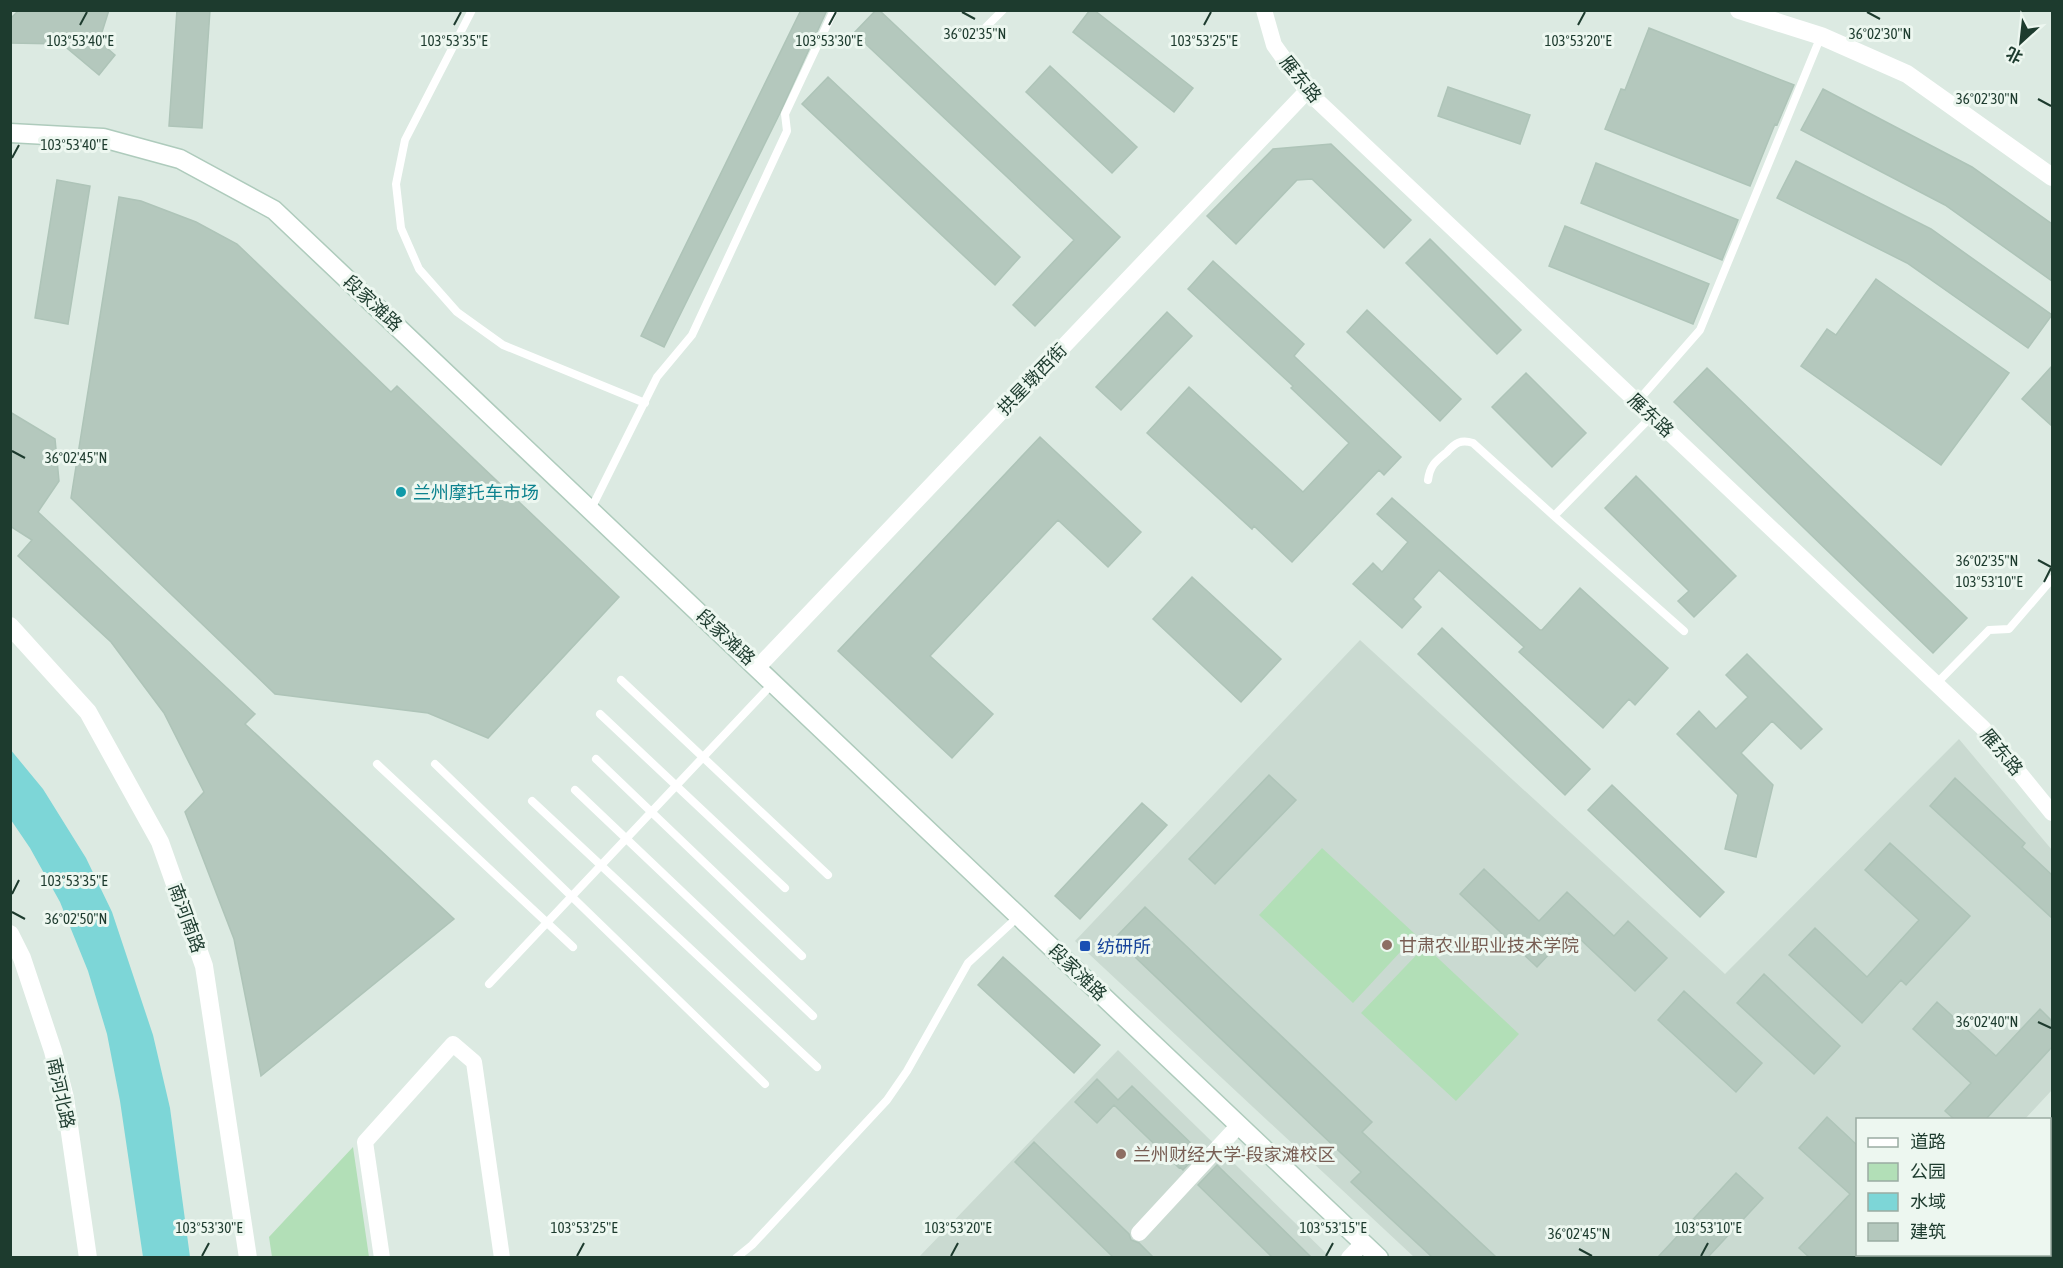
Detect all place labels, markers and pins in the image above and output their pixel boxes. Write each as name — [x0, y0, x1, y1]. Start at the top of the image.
place label: 兰州摩托车市场 — [413, 482, 539, 503]
marker: 兰州摩托车市场 — [394, 485, 408, 499]
place label: 甘肃农业职业技术学院 — [1399, 935, 1579, 956]
place label: 纺研所 — [1097, 936, 1151, 957]
marker: 甘肃农业职业技术学院 — [1380, 938, 1394, 952]
marker: 纺研所 — [1078, 939, 1092, 953]
place label: 兰州财经大学-段家滩校区 — [1133, 1144, 1336, 1165]
marker: 兰州财经大学-段家滩校区 — [1114, 1147, 1128, 1161]

